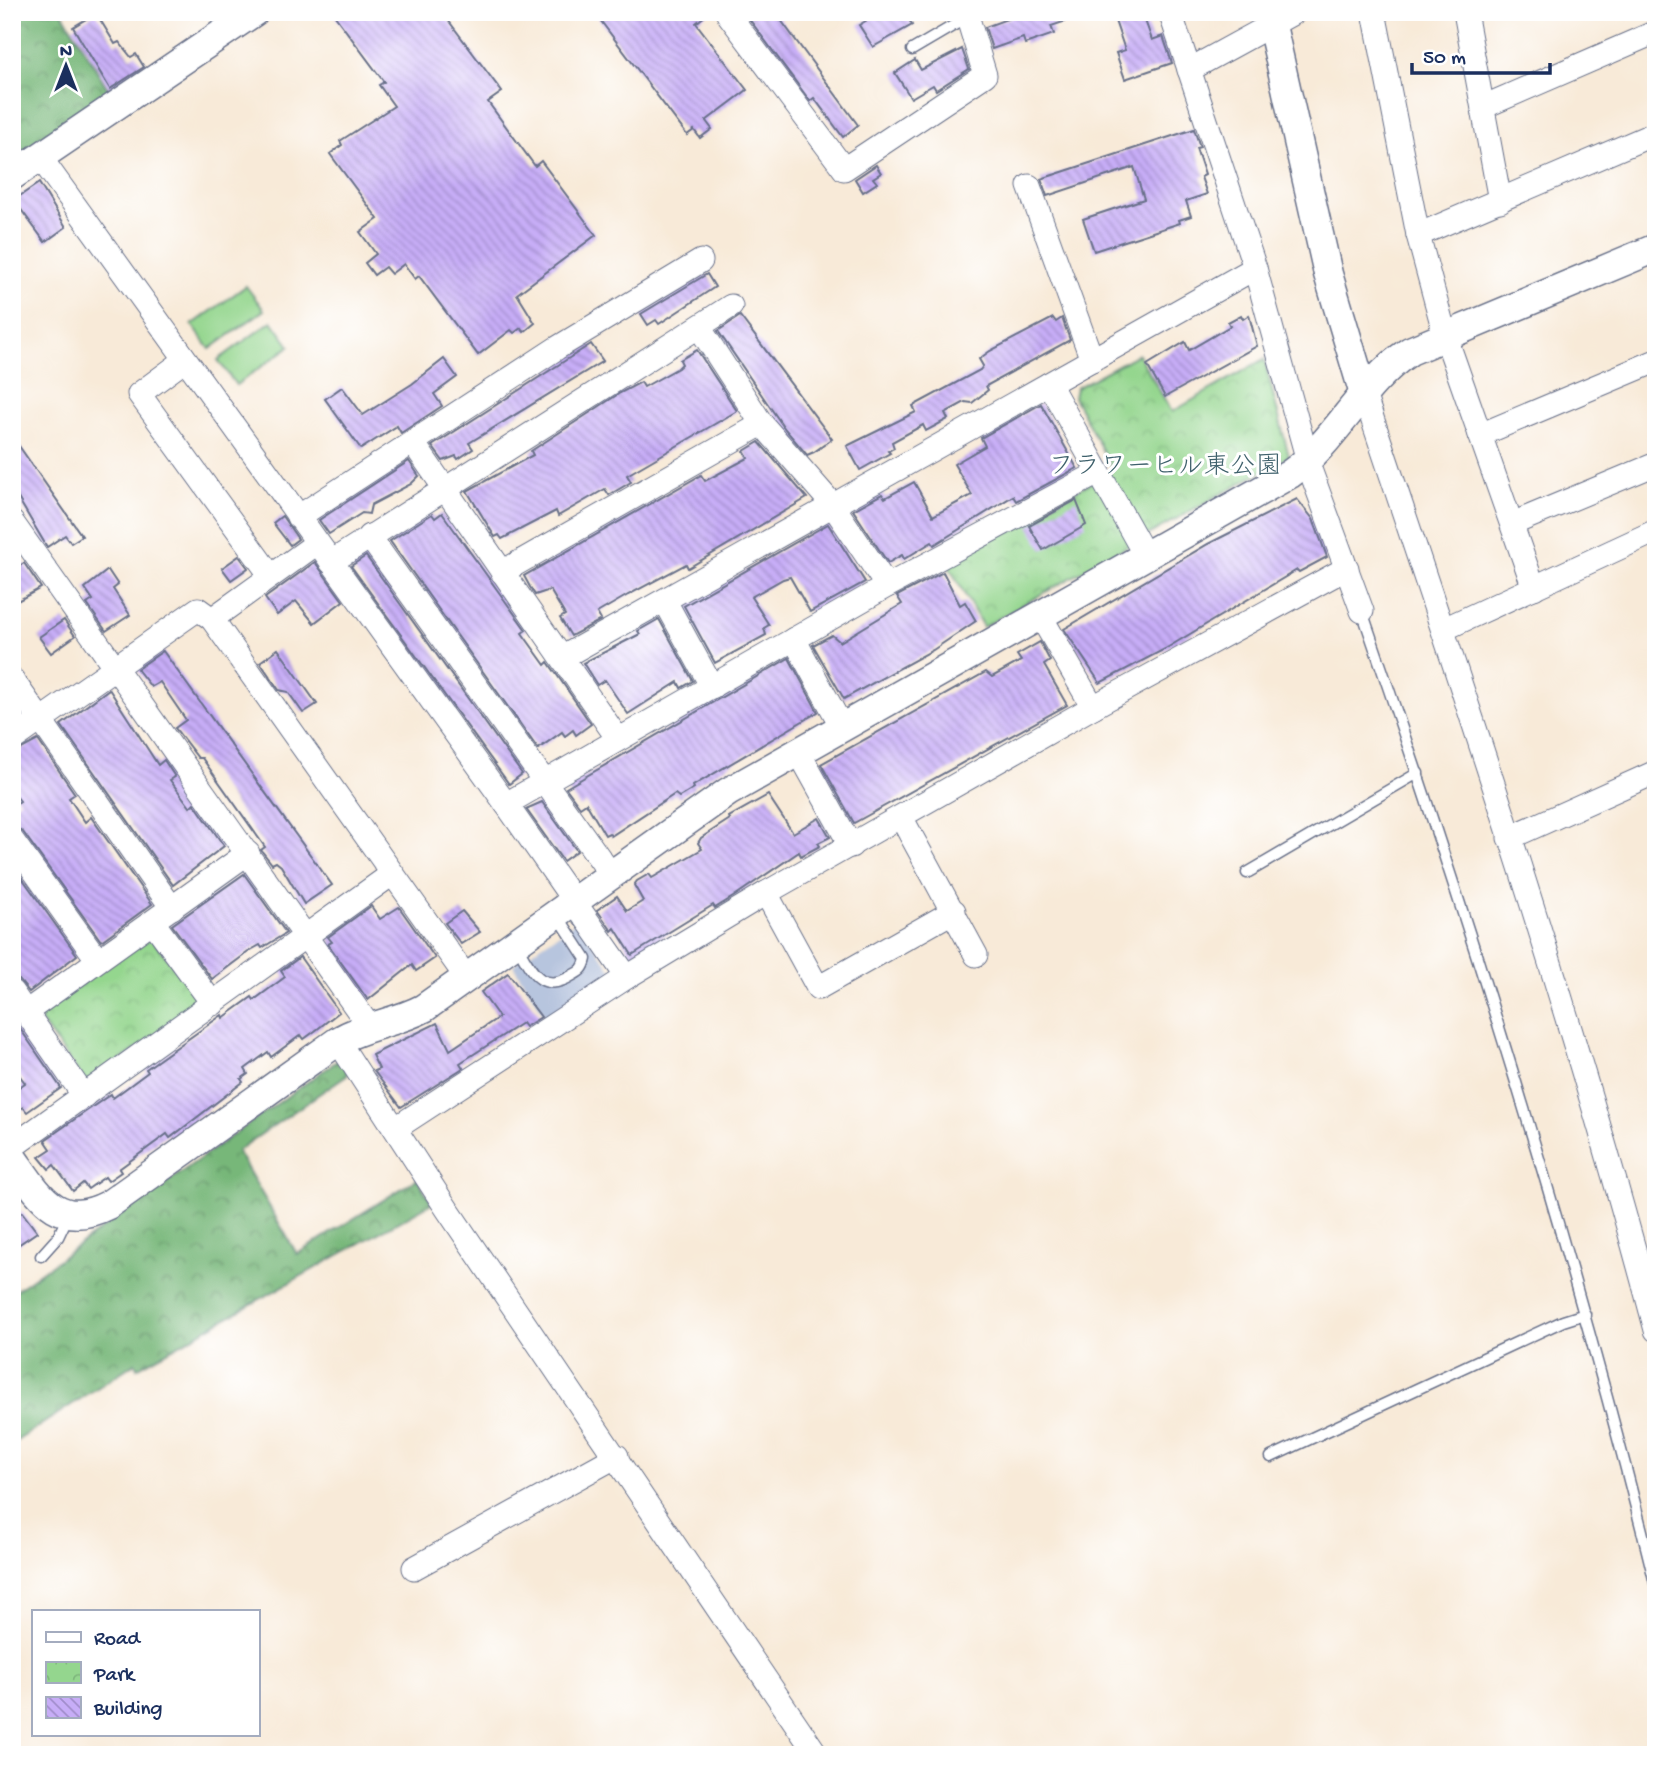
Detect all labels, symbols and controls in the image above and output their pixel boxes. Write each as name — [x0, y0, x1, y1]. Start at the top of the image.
north arrow — [32, 32, 102, 102]
scale bar — [1412, 32, 1551, 76]
text: N — [60, 41, 72, 64]
text: 50 m — [1423, 47, 1466, 72]
park label: フラワーヒル東公園 — [1048, 451, 1282, 484]
legend — [32, 1610, 259, 1736]
text: Road — [94, 1628, 142, 1653]
text: Park — [93, 1664, 137, 1689]
text: Building — [93, 1698, 163, 1723]

